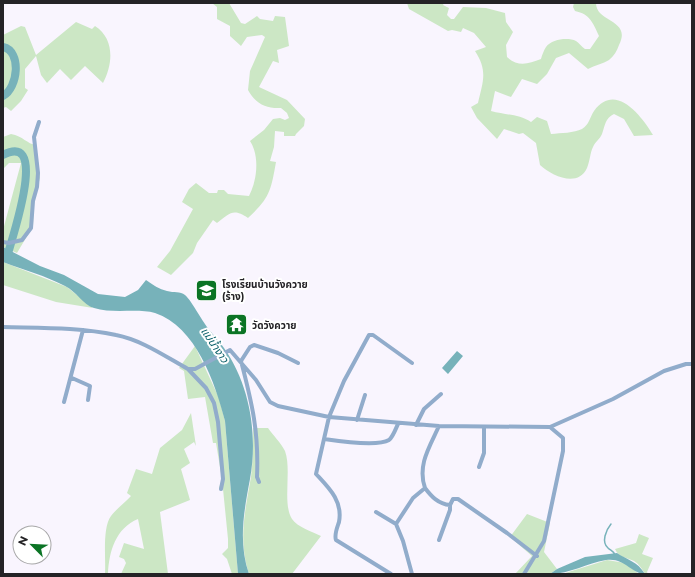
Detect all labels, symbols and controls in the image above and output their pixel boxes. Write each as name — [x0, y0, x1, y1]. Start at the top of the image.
school or university icon: โรงเรียนบ้านวังควาย (ร้าง) — [193, 277, 219, 303]
place label: โรงเรียนบ้านวังควาย (ร้าง) — [222, 278, 308, 303]
temple icon: วัดวังควาย — [223, 312, 249, 338]
place label: วัดวังควาย — [252, 319, 297, 332]
water label: แม่น้ำงาว — [198, 324, 233, 366]
north arrow — [12, 525, 52, 565]
text: N — [15, 534, 31, 548]

